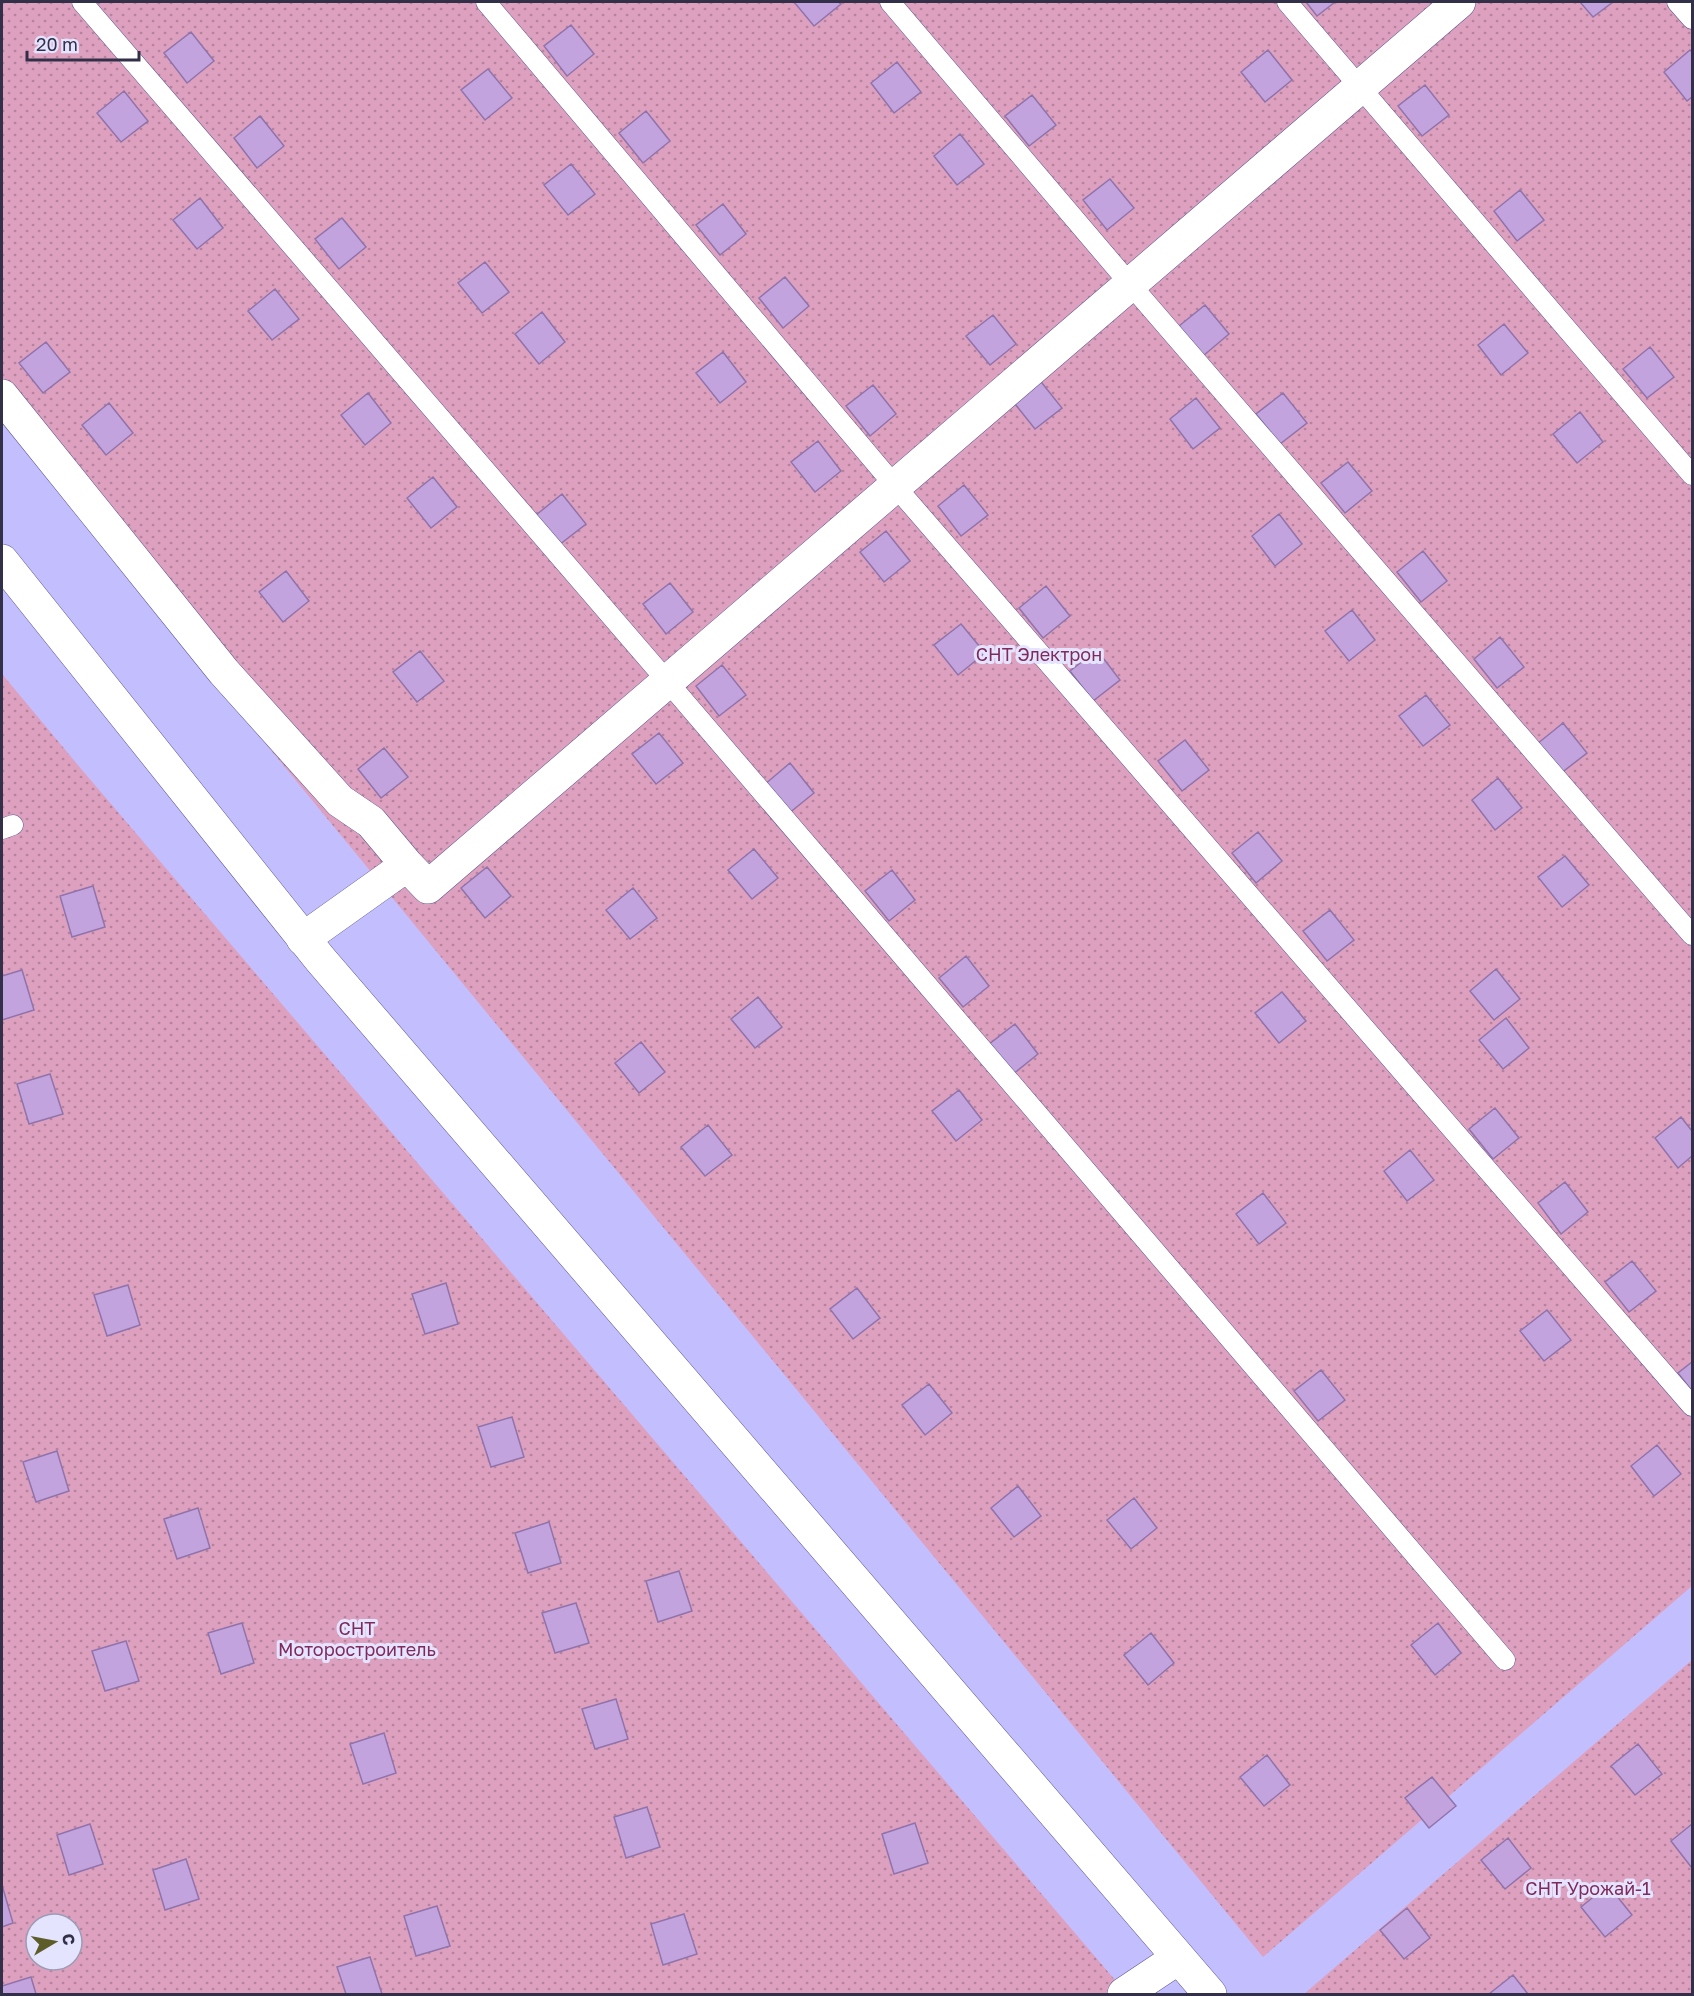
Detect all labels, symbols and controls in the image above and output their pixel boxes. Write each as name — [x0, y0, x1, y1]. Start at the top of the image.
scale bar — [27, 24, 140, 62]
text: 20 m — [36, 33, 78, 55]
park label: СНТ Электрон — [976, 643, 1102, 665]
park label: СНТ Моторостроитель — [278, 1617, 436, 1660]
park label: СНТ Урожай-1 — [1525, 1877, 1651, 1899]
north arrow — [24, 1912, 84, 1972]
text: С — [58, 1932, 80, 1947]

